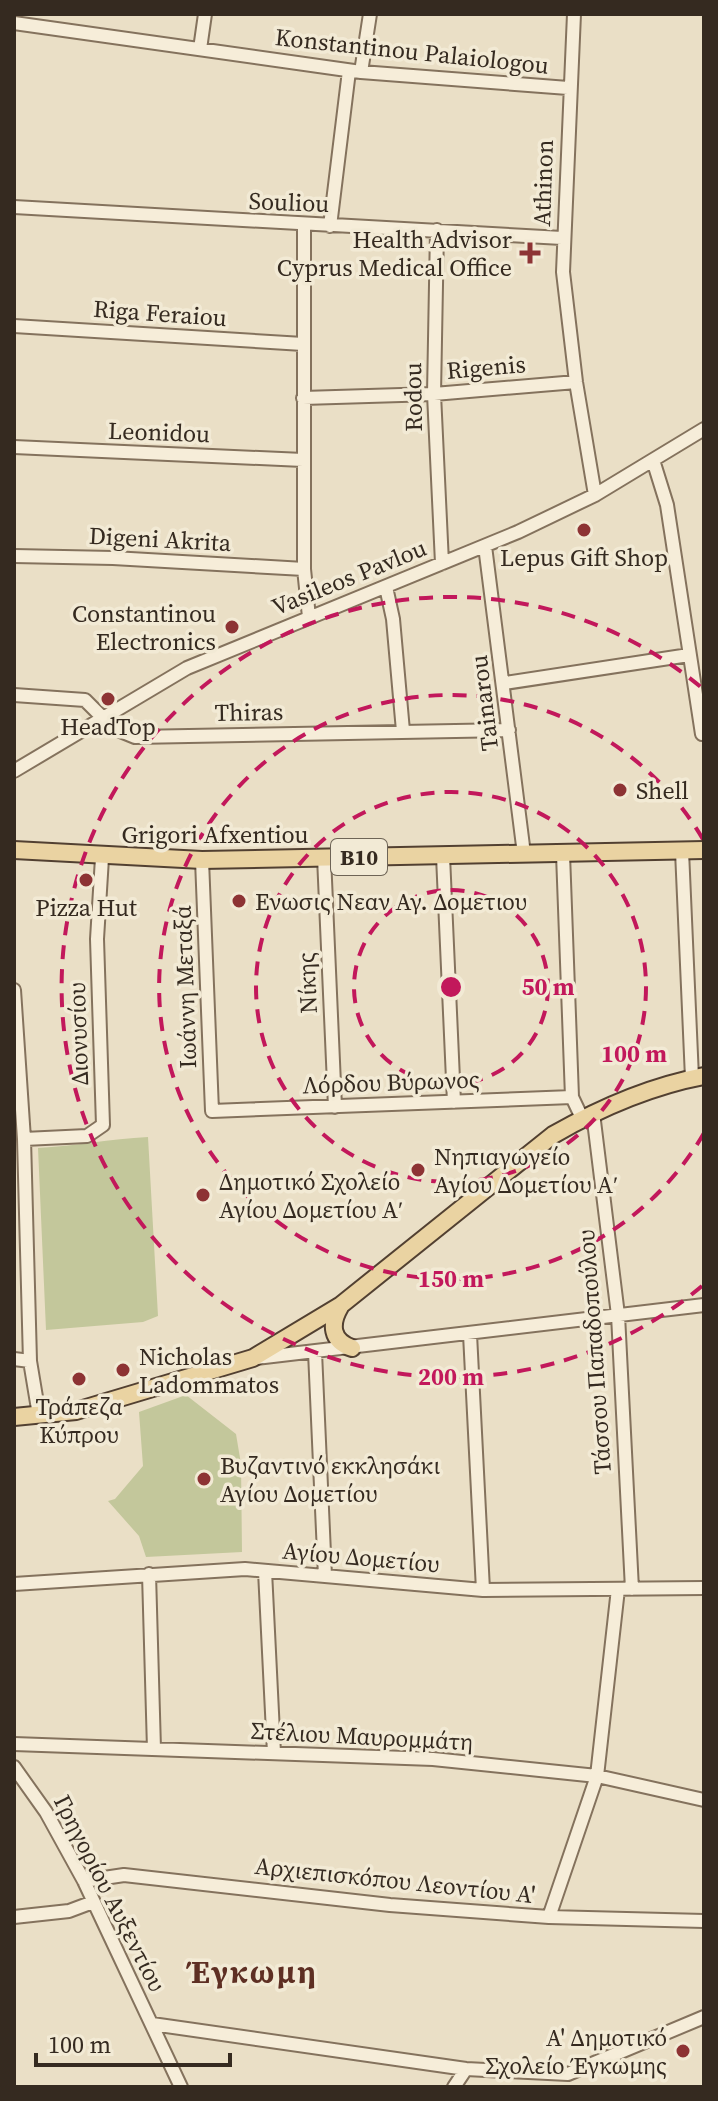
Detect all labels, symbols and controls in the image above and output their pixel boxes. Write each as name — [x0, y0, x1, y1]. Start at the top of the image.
street label: Konstantinou Palaiologou — [274, 20, 550, 82]
street label: Athinon — [525, 139, 561, 227]
street label: Souliou — [248, 184, 330, 220]
place label: Health Advisor Cyprus Medical Office — [277, 223, 512, 284]
marker: Health Advisor Cyprus Medical Office — [519, 242, 541, 264]
street label: Riga Feraiou — [92, 292, 228, 334]
street label: Rigenis — [445, 347, 527, 387]
street label: Rodou — [396, 362, 430, 432]
street label: Leonidou — [107, 414, 211, 450]
street label: Digeni Akrita — [88, 519, 233, 559]
marker: Lepus Gift Shop — [575, 521, 593, 539]
street label: Vasileos Pavlou — [267, 531, 431, 623]
place label: Lepus Gift Shop — [500, 541, 668, 574]
place label: Constantinou Electronics — [72, 597, 216, 658]
marker: Constantinou Electronics — [223, 618, 241, 636]
street label: Tainarou — [462, 653, 506, 753]
marker: HeadTop — [99, 690, 117, 708]
street label: Thiras — [214, 695, 284, 729]
place label: HeadTop — [60, 710, 156, 743]
place label: Shell — [636, 774, 689, 807]
marker: Shell — [611, 781, 629, 799]
street label: Grigori Afxentiou — [121, 818, 309, 851]
road number: B10 — [331, 839, 387, 875]
marker: Pizza Hut — [77, 871, 95, 889]
place label: Ενωσις Νεαν Αγ. Δομετιου — [255, 885, 527, 918]
place label: Pizza Hut — [35, 891, 137, 924]
marker: Ενωσις Νεαν Αγ. Δομετιου — [230, 892, 248, 910]
street label: Ιωάννη Μεταξά — [166, 905, 204, 1069]
street label: Νίκης — [289, 951, 325, 1015]
text: 50 m — [522, 970, 575, 1003]
centre of rings — [437, 973, 465, 1001]
street label: Διονυσίου — [60, 982, 96, 1086]
text: 100 m — [601, 1037, 667, 1070]
street label: Λόρδου Βύρωνος — [302, 1062, 480, 1102]
place label: Νηπιαγωγείο Αγίου Δομετίου Αʹ — [434, 1140, 618, 1201]
marker: Νηπιαγωγείο Αγίου Δομετίου Αʹ — [409, 1161, 427, 1179]
place label: Δημοτικό Σχολείο Αγίου Δομετίου Αʹ — [219, 1165, 403, 1226]
marker: Δημοτικό Σχολείο Αγίου Δομετίου Αʹ — [194, 1186, 212, 1204]
street label: Τάσσου Παπαδοπούλου — [569, 1229, 619, 1475]
text: 150 m — [418, 1262, 484, 1295]
place label: Nicholas Ladommatos — [139, 1340, 279, 1401]
text: 200 m — [418, 1360, 484, 1393]
marker: Nicholas Ladommatos — [114, 1361, 132, 1379]
marker: Τράπεζα Κύπρου — [70, 1370, 88, 1388]
place label: Τράπεζα Κύπρου — [35, 1390, 123, 1451]
place label: Βυζαντινό εκκλησάκι Αγίου Δομετίου — [220, 1449, 440, 1510]
marker: Βυζαντινό εκκλησάκι Αγίου Δομετίου — [195, 1470, 213, 1488]
street label: Αγίου Δομετίου — [281, 1534, 441, 1580]
street label: Στέλιου Μαυρομμάτη — [250, 1714, 474, 1758]
street label: Γρηγορίου Αυξεντίου — [46, 1789, 174, 1997]
street label: Αρχιεπισκόπου Λεοντίου Α' — [253, 1849, 537, 1911]
district label: Έγκωμη — [185, 1950, 318, 1994]
scale bar — [36, 2017, 230, 2067]
place label: Α' Δημοτικό Σχολείο Έγκωμης — [485, 2021, 667, 2082]
text: 100 m — [48, 2028, 111, 2061]
marker: Α' Δημοτικό Σχολείο Έγκωμης — [674, 2042, 692, 2060]

